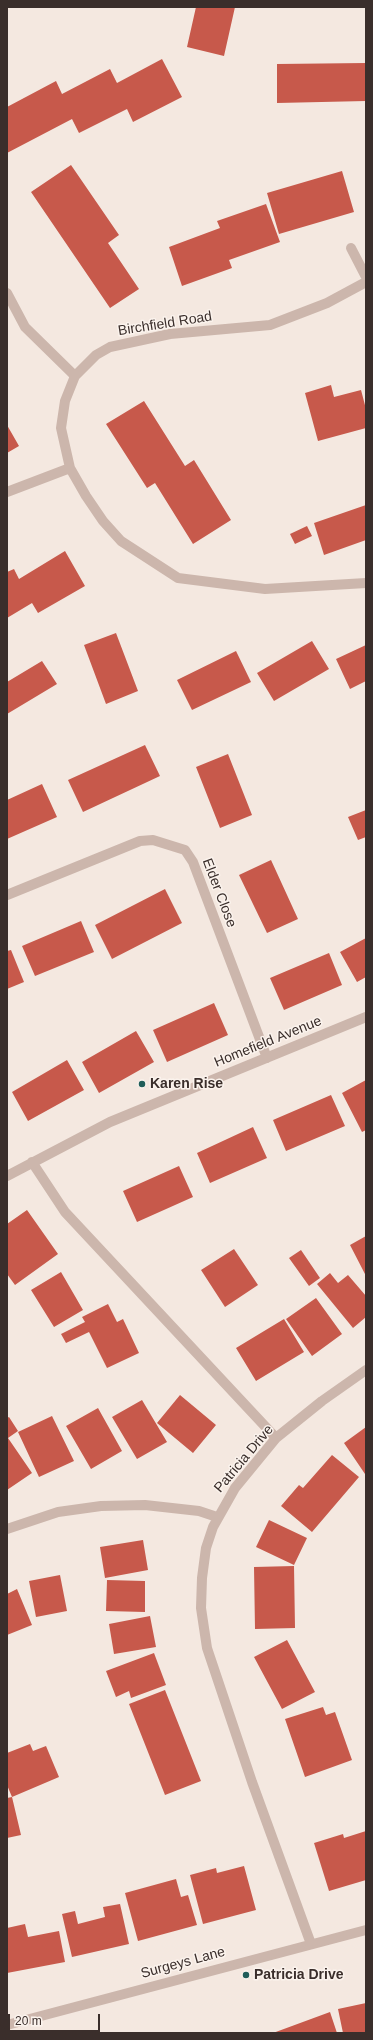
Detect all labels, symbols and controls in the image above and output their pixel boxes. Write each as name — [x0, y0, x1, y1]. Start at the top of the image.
street label: Birchfield Road — [117, 308, 213, 340]
street label: Elder Close — [198, 856, 240, 930]
street label: Homefield Avenue — [212, 1013, 324, 1071]
place label: Karen Rise — [150, 1076, 223, 1092]
marker: Karen Rise — [137, 1079, 147, 1089]
street label: Patricia Drive — [211, 1422, 277, 1496]
street label: Surgeys Lane — [139, 1944, 227, 1982]
place label: Patricia Drive — [254, 1967, 343, 1983]
marker: Patricia Drive — [241, 1970, 251, 1980]
scale bar — [10, 2006, 102, 2032]
text: 20 m — [15, 2014, 42, 2028]

